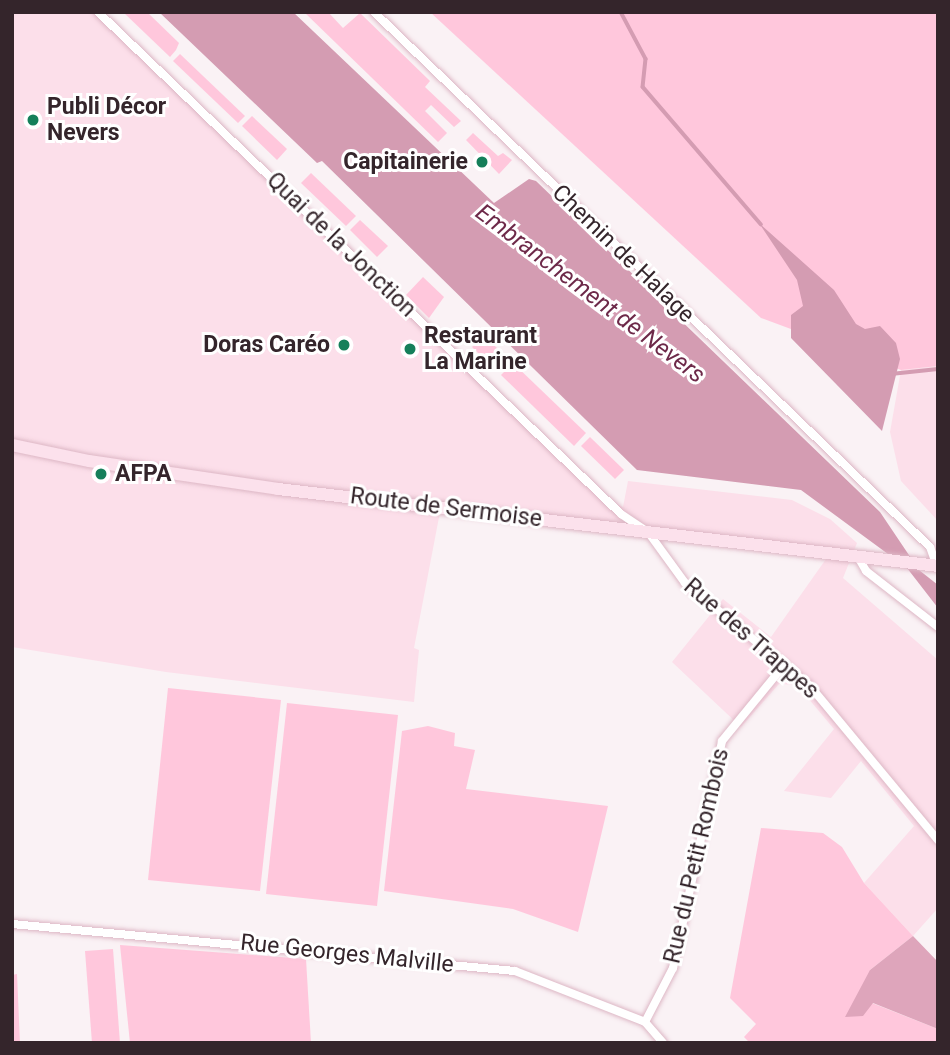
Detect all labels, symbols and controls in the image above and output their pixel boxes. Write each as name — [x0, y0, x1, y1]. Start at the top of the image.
place label: Publi Décor Nevers — [47, 93, 166, 147]
marker: Publi Décor Nevers — [25, 112, 41, 128]
place label: Capitainerie — [343, 148, 468, 176]
marker: Capitainerie — [474, 154, 490, 170]
street label: Quai de la Jonction — [261, 167, 421, 323]
street label: Chemin de Halage — [546, 179, 700, 329]
water label: Embranchement de Nevers — [470, 198, 710, 390]
place label: Restaurant La Marine — [424, 322, 537, 376]
place label: Doras Caréo — [203, 331, 330, 359]
marker: Doras Caréo — [336, 337, 352, 353]
marker: Restaurant La Marine — [402, 341, 418, 357]
place label: AFPA — [115, 460, 171, 488]
marker: AFPA — [93, 466, 109, 482]
street label: Route de Sermoise — [349, 483, 543, 533]
street label: Rue des Trappes — [678, 573, 824, 705]
street label: Rue du Petit Rombois — [659, 746, 735, 966]
street label: Rue Georges Malville — [239, 929, 455, 979]

